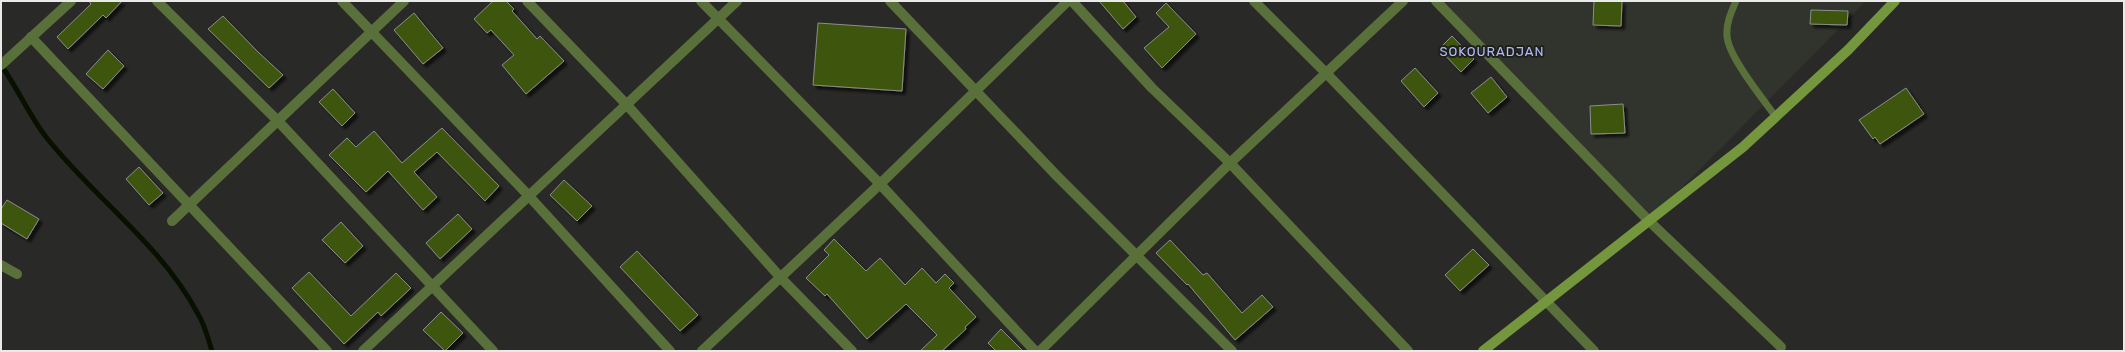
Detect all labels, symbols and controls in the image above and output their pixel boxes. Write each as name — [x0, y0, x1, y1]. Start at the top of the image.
district label: SOKOURADJAN — [1439, 44, 1545, 59]

